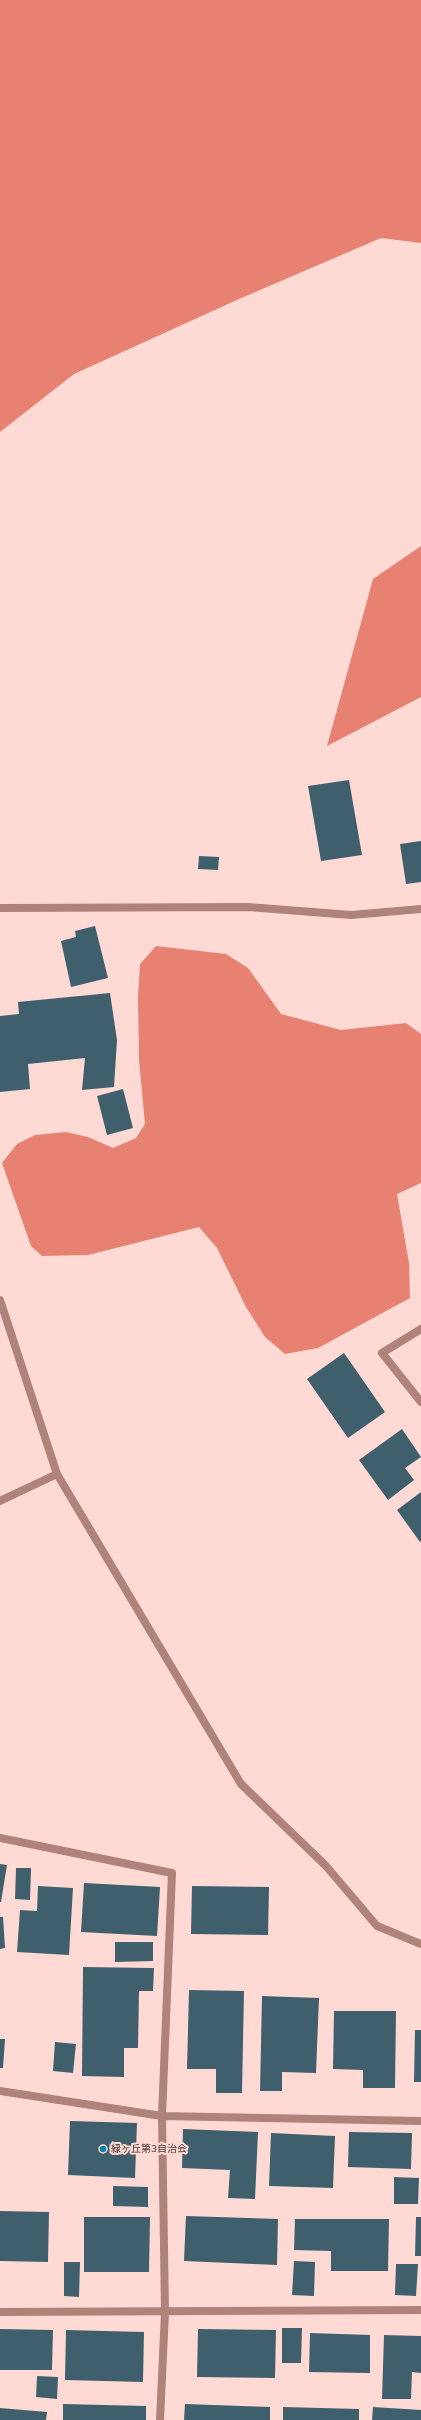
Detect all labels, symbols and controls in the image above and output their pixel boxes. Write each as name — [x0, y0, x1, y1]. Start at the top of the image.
place label: 緑ヶ丘第3自治会 — [111, 2143, 187, 2155]
marker: 緑ヶ丘第3自治会 — [98, 2144, 108, 2154]

